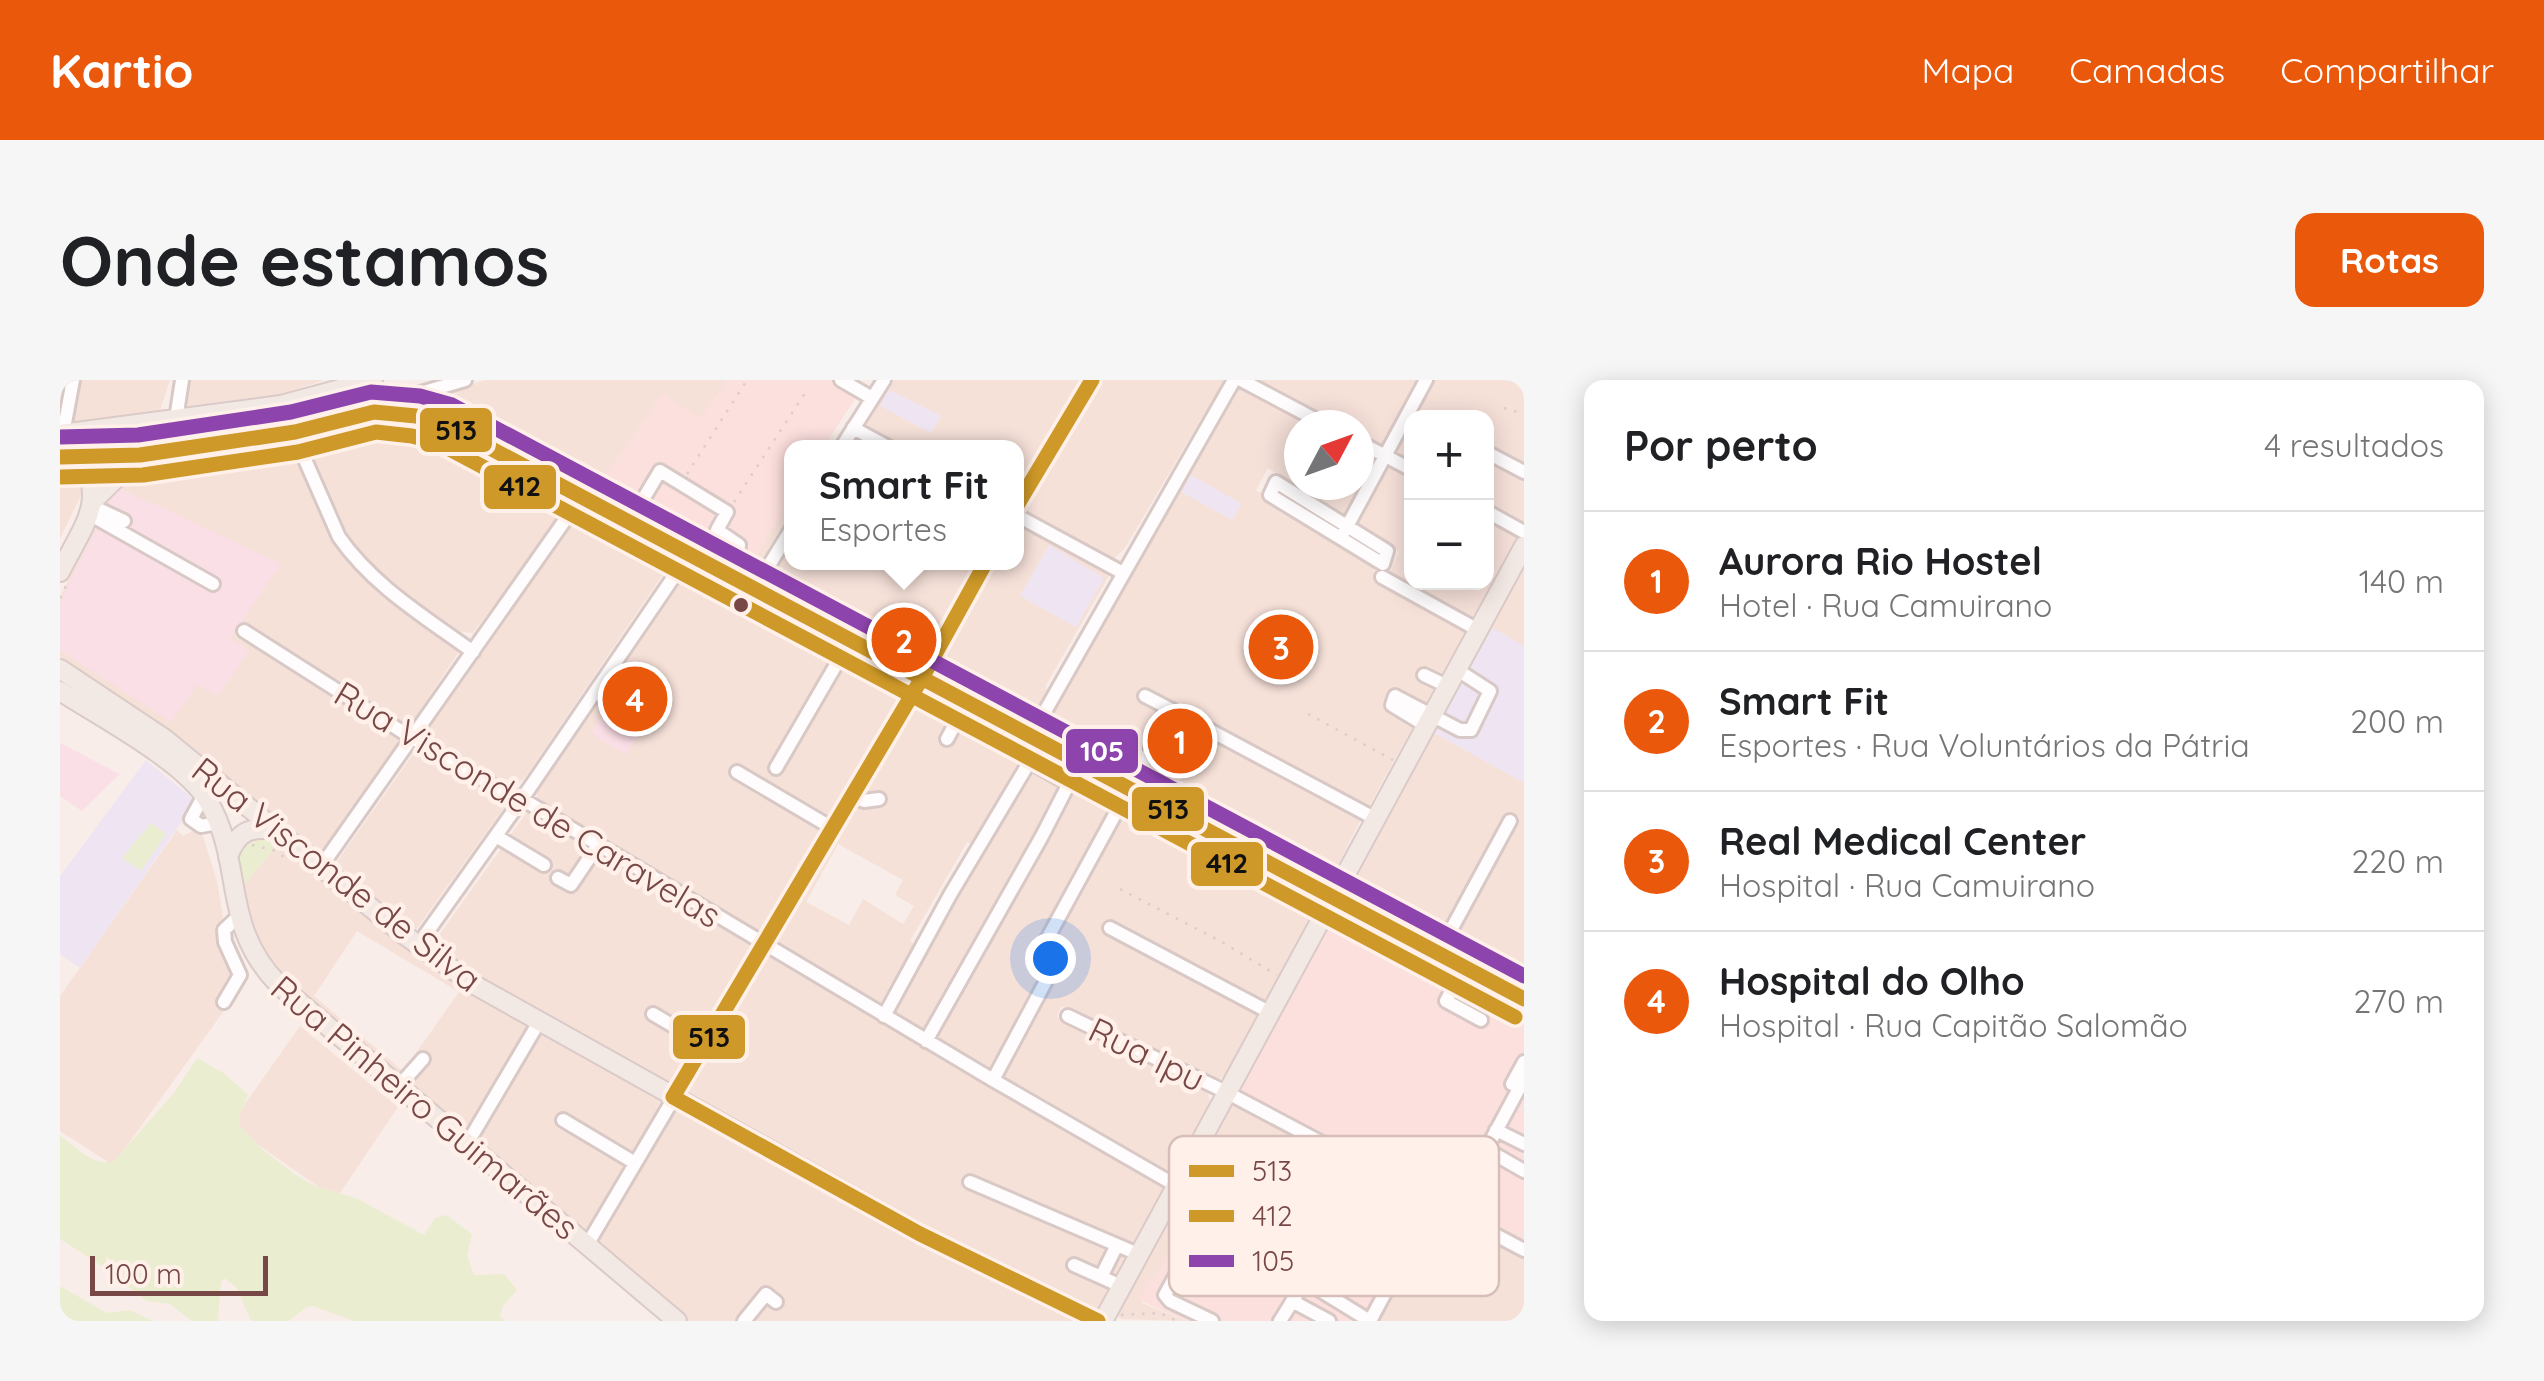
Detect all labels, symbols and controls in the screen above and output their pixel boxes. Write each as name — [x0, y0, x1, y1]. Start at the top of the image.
text: Kartio — [50, 40, 193, 100]
text: Mapa — [1922, 48, 2014, 92]
text: Camadas — [2069, 48, 2225, 92]
text: Compartilhar — [2280, 48, 2494, 92]
button: Rotas — [2295, 213, 2484, 307]
text: Onde estamos — [60, 216, 549, 304]
line badge: 513 — [418, 406, 494, 454]
north arrow — [1284, 410, 1374, 500]
map controls — [1404, 410, 1494, 590]
button: + — [1404, 410, 1494, 500]
text: 513 — [435, 412, 477, 447]
text: Por perto — [1624, 419, 1818, 472]
text: 4 resultados — [2264, 425, 2444, 465]
popup — [784, 440, 1024, 570]
text: Smart Fit — [819, 461, 989, 509]
line badge: 412 — [482, 463, 558, 511]
text: 412 — [499, 468, 541, 503]
button: − — [1404, 500, 1494, 590]
text: Esportes — [819, 509, 947, 549]
text: Aurora Rio Hostel — [1719, 537, 2042, 585]
text: 1 — [1650, 561, 1663, 601]
text: 140 m — [2359, 561, 2444, 601]
text: Hotel · Rua Camuirano — [1719, 585, 2052, 625]
unlabelled marker — [731, 595, 751, 615]
pin: 2 — [872, 602, 936, 678]
pin: 3 — [1248, 610, 1314, 684]
pin: 4 — [602, 662, 668, 736]
street label: Rua Visconde de Caravelas — [327, 671, 729, 937]
text: Smart Fit — [1719, 677, 1889, 725]
text: 2 — [1647, 701, 1666, 741]
text: 200 m — [2350, 701, 2444, 741]
pin: 1 — [1148, 704, 1212, 778]
text: Esportes · Rua Voluntários da Pátria — [1719, 725, 2250, 765]
line badge: 105 — [1064, 727, 1140, 775]
text: 105 — [1080, 733, 1124, 768]
street label: Rua Visconde de Silva — [183, 747, 491, 1001]
line badge: 513 — [1130, 785, 1206, 833]
text: 513 — [1147, 791, 1189, 826]
text: Real Medical Center — [1719, 817, 2086, 865]
line badge: 412 — [1189, 840, 1265, 888]
text: 3 — [1648, 841, 1665, 881]
text: 220 m — [2352, 841, 2444, 881]
text: 412 — [1206, 845, 1248, 880]
text: Hospital · Rua Camuirano — [1719, 865, 2095, 905]
your location — [1025, 933, 1076, 984]
text: Hospital do Olho — [1719, 957, 2025, 1005]
street label: Rua Pinheiro Guimarães — [262, 965, 588, 1249]
text: 4 — [1647, 981, 1666, 1021]
text: 270 m — [2353, 981, 2444, 1021]
text: Hospital · Rua Capitão Salomão — [1719, 1005, 2188, 1045]
street label: Rua Ipu — [1082, 1007, 1212, 1101]
line badge: 513 — [671, 1013, 747, 1061]
text: 513 — [688, 1019, 730, 1054]
legend — [1169, 1136, 1499, 1296]
text: 513 — [1252, 1153, 1292, 1188]
text: 412 — [1252, 1198, 1292, 1233]
text: 105 — [1252, 1243, 1294, 1278]
scale bar — [90, 1251, 268, 1296]
text: 100 m — [105, 1256, 182, 1291]

